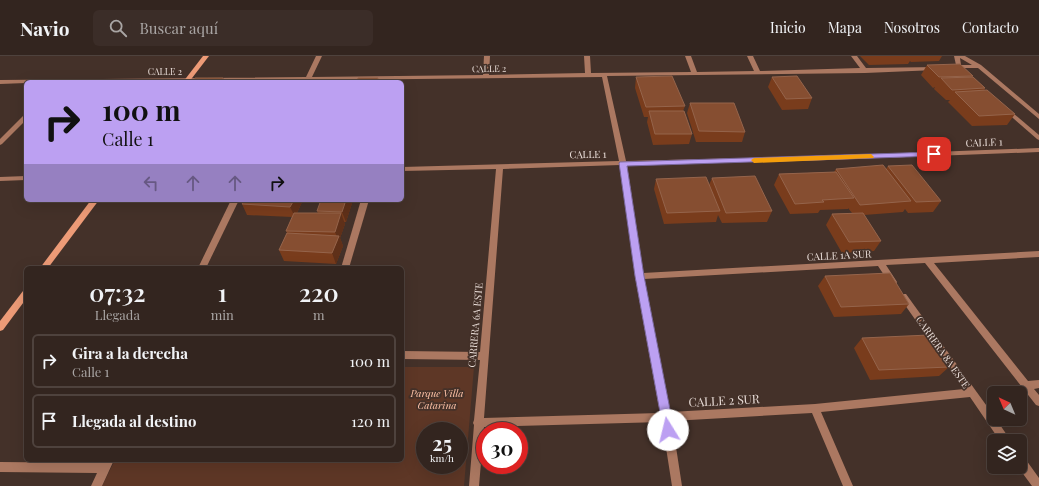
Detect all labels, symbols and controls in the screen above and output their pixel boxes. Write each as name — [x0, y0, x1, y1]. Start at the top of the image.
search box — [93, 10, 373, 46]
text: Navio — [20, 15, 69, 41]
icon: search — [107, 17, 129, 39]
text: Buscar aquí — [139, 18, 218, 38]
text: Inicio — [770, 18, 806, 37]
text: Mapa — [828, 18, 862, 37]
text: Nosotros — [884, 18, 940, 37]
text: Contacto — [962, 18, 1019, 37]
street label: CALLE 2 — [472, 62, 506, 74]
street label: CALLE 2 — [148, 65, 182, 77]
text: 100 m — [102, 91, 181, 128]
icon: right — [36, 96, 88, 148]
text: Calle 1 — [102, 127, 154, 151]
street label: CALLE 1 — [965, 134, 1003, 150]
pin — [917, 137, 951, 171]
icon: arrive — [923, 143, 945, 165]
street label: CALLE 1 — [569, 147, 607, 161]
icon: left — [140, 172, 162, 194]
icon: ahead — [182, 172, 204, 194]
icon: ahead — [224, 172, 246, 194]
icon: right — [266, 172, 288, 194]
street label: CALLE 1A SUR — [806, 246, 872, 264]
text: 07:32 — [89, 276, 145, 308]
text: 1 — [218, 276, 227, 308]
text: 220 — [299, 276, 339, 308]
street label: CARRERA 6A ESTE — [464, 282, 486, 368]
text: Llegada — [95, 306, 140, 323]
text: min — [211, 306, 234, 323]
text: m — [313, 306, 325, 323]
street label: CARRERA 8A ESTE — [913, 313, 973, 391]
text: Gira a la derecha — [72, 343, 188, 363]
icon: right — [38, 350, 60, 372]
text: 100 m — [349, 351, 390, 371]
text: Calle 1 — [72, 363, 109, 380]
park label: Parque Villa Catarina — [410, 386, 463, 412]
north arrow — [987, 386, 1027, 426]
map controls — [987, 386, 1027, 474]
street label: CALLE 2 SUR — [688, 390, 760, 410]
position arrow — [647, 409, 689, 451]
icon: arrive — [38, 410, 60, 432]
text: Llegada al destino — [72, 411, 196, 431]
text: 120 m — [351, 411, 390, 431]
speed limit sign: 30 — [476, 422, 528, 474]
text: 25 — [432, 429, 452, 456]
button: layers — [987, 434, 1027, 474]
text: km/h — [430, 451, 454, 465]

